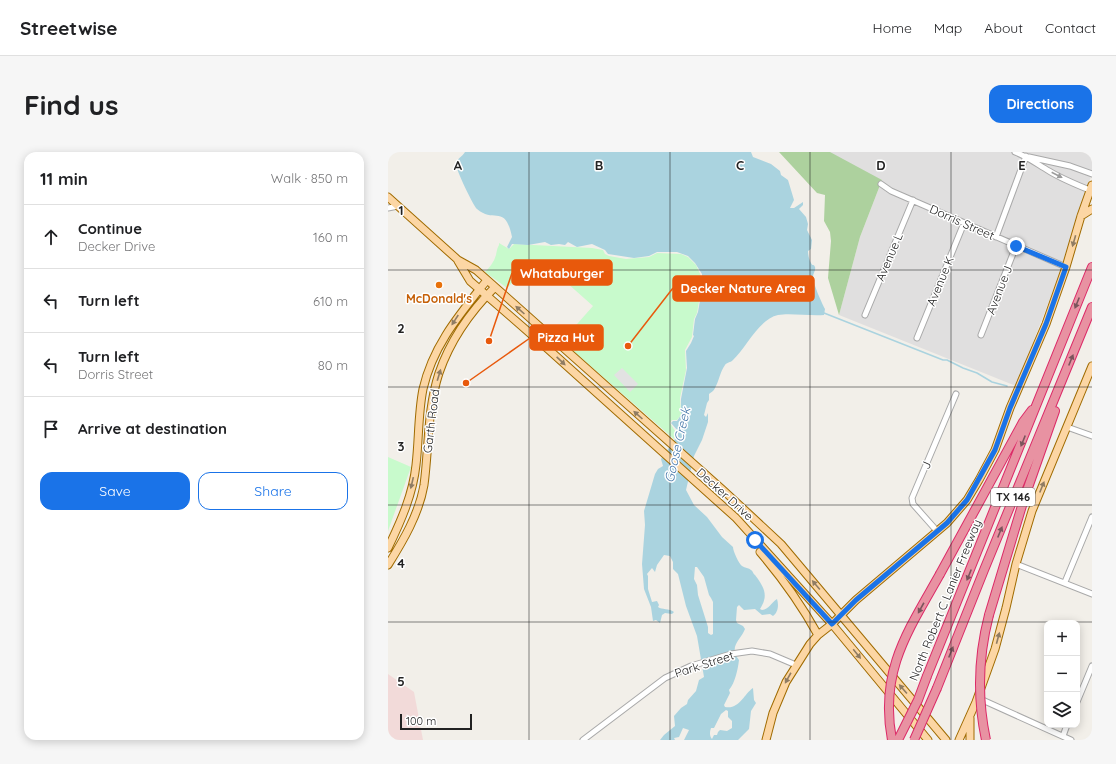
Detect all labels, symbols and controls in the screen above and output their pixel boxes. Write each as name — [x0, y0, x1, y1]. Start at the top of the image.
text: Streetwise — [20, 16, 117, 40]
text: Home — [873, 19, 912, 37]
text: Map — [934, 19, 962, 37]
text: About — [984, 19, 1023, 37]
text: Contact — [1045, 19, 1096, 37]
button: Directions — [989, 85, 1092, 123]
text: Find us — [24, 87, 118, 122]
text: A — [454, 157, 463, 173]
text: B — [595, 157, 603, 173]
text: C — [736, 157, 744, 173]
text: D — [876, 157, 886, 173]
text: E — [1018, 157, 1026, 173]
text: 11 min — [40, 168, 88, 189]
text: Walk · 850 m — [271, 170, 348, 186]
one-way arrow — [1051, 172, 1062, 178]
street label: Dorris Street — [927, 201, 997, 243]
text: 1 — [398, 202, 404, 218]
text: Continue — [78, 219, 142, 238]
icon: ahead — [40, 226, 62, 248]
text: 160 m — [313, 229, 348, 245]
street label: Avenue L — [872, 230, 906, 283]
one-way arrow — [1071, 235, 1077, 247]
route end — [1007, 237, 1025, 255]
text: Decker Drive — [78, 238, 155, 254]
street label: Avenue K — [923, 254, 957, 308]
callout: Whataburger — [512, 260, 612, 285]
street label: Avenue J — [983, 263, 1015, 317]
text: Whataburger — [520, 265, 604, 281]
callout: Decker Nature Area — [673, 276, 814, 301]
marker: McDonald's — [434, 280, 444, 290]
text: Decker Nature Area — [681, 280, 805, 296]
icon: left — [40, 290, 62, 312]
text: Turn left — [78, 291, 140, 310]
place label: McDonald's — [406, 291, 472, 306]
text: 610 m — [313, 293, 348, 309]
one-way arrow — [1074, 298, 1080, 310]
one-way arrow — [515, 305, 526, 314]
one-way arrow — [452, 314, 459, 326]
text: 2 — [397, 320, 405, 336]
callout: Pizza Hut — [530, 325, 603, 350]
text: Pizza Hut — [537, 329, 595, 345]
text: Turn left — [78, 347, 140, 366]
one-way arrow — [1068, 353, 1074, 365]
icon: left — [40, 354, 62, 376]
one-way arrow — [557, 356, 566, 365]
text: 80 m — [318, 357, 348, 373]
text: Dorris Street — [78, 366, 153, 382]
one-way arrow — [436, 369, 442, 381]
street label: Garth Road — [420, 388, 442, 454]
water label: Goose Creek — [661, 405, 694, 484]
one-way arrow — [633, 411, 643, 420]
icon: arrive — [40, 418, 62, 440]
text: Arrive at destination — [78, 419, 227, 438]
one-way arrow — [1019, 436, 1025, 448]
text: 3 — [398, 438, 405, 454]
street label: J — [918, 459, 934, 471]
street label: Decker Drive — [693, 465, 757, 524]
button: Save — [40, 472, 190, 510]
button: Share — [198, 472, 348, 510]
one-way arrow — [409, 477, 415, 490]
one-way arrow — [1039, 481, 1045, 492]
road number: TX 146 — [991, 488, 1035, 506]
street label: North Robert C Lanier Freeway — [906, 517, 984, 683]
one-way arrow — [997, 525, 1003, 537]
route start — [746, 531, 764, 549]
text: 4 — [397, 555, 405, 571]
one-way arrow — [965, 569, 971, 581]
one-way arrow — [811, 580, 820, 590]
one-way arrow — [918, 602, 924, 614]
map controls — [1044, 620, 1080, 728]
button: + — [1044, 620, 1080, 656]
one-way arrow — [995, 632, 1001, 644]
one-way arrow — [949, 646, 955, 658]
street label: Park Street — [672, 647, 736, 681]
one-way arrow — [852, 648, 861, 659]
button: − — [1044, 656, 1080, 692]
text: 5 — [397, 673, 405, 689]
one-way arrow — [785, 673, 791, 684]
one-way arrow — [898, 684, 907, 695]
button: layers — [1044, 692, 1080, 728]
scale bar — [400, 712, 472, 731]
text: 100 m — [406, 714, 436, 728]

